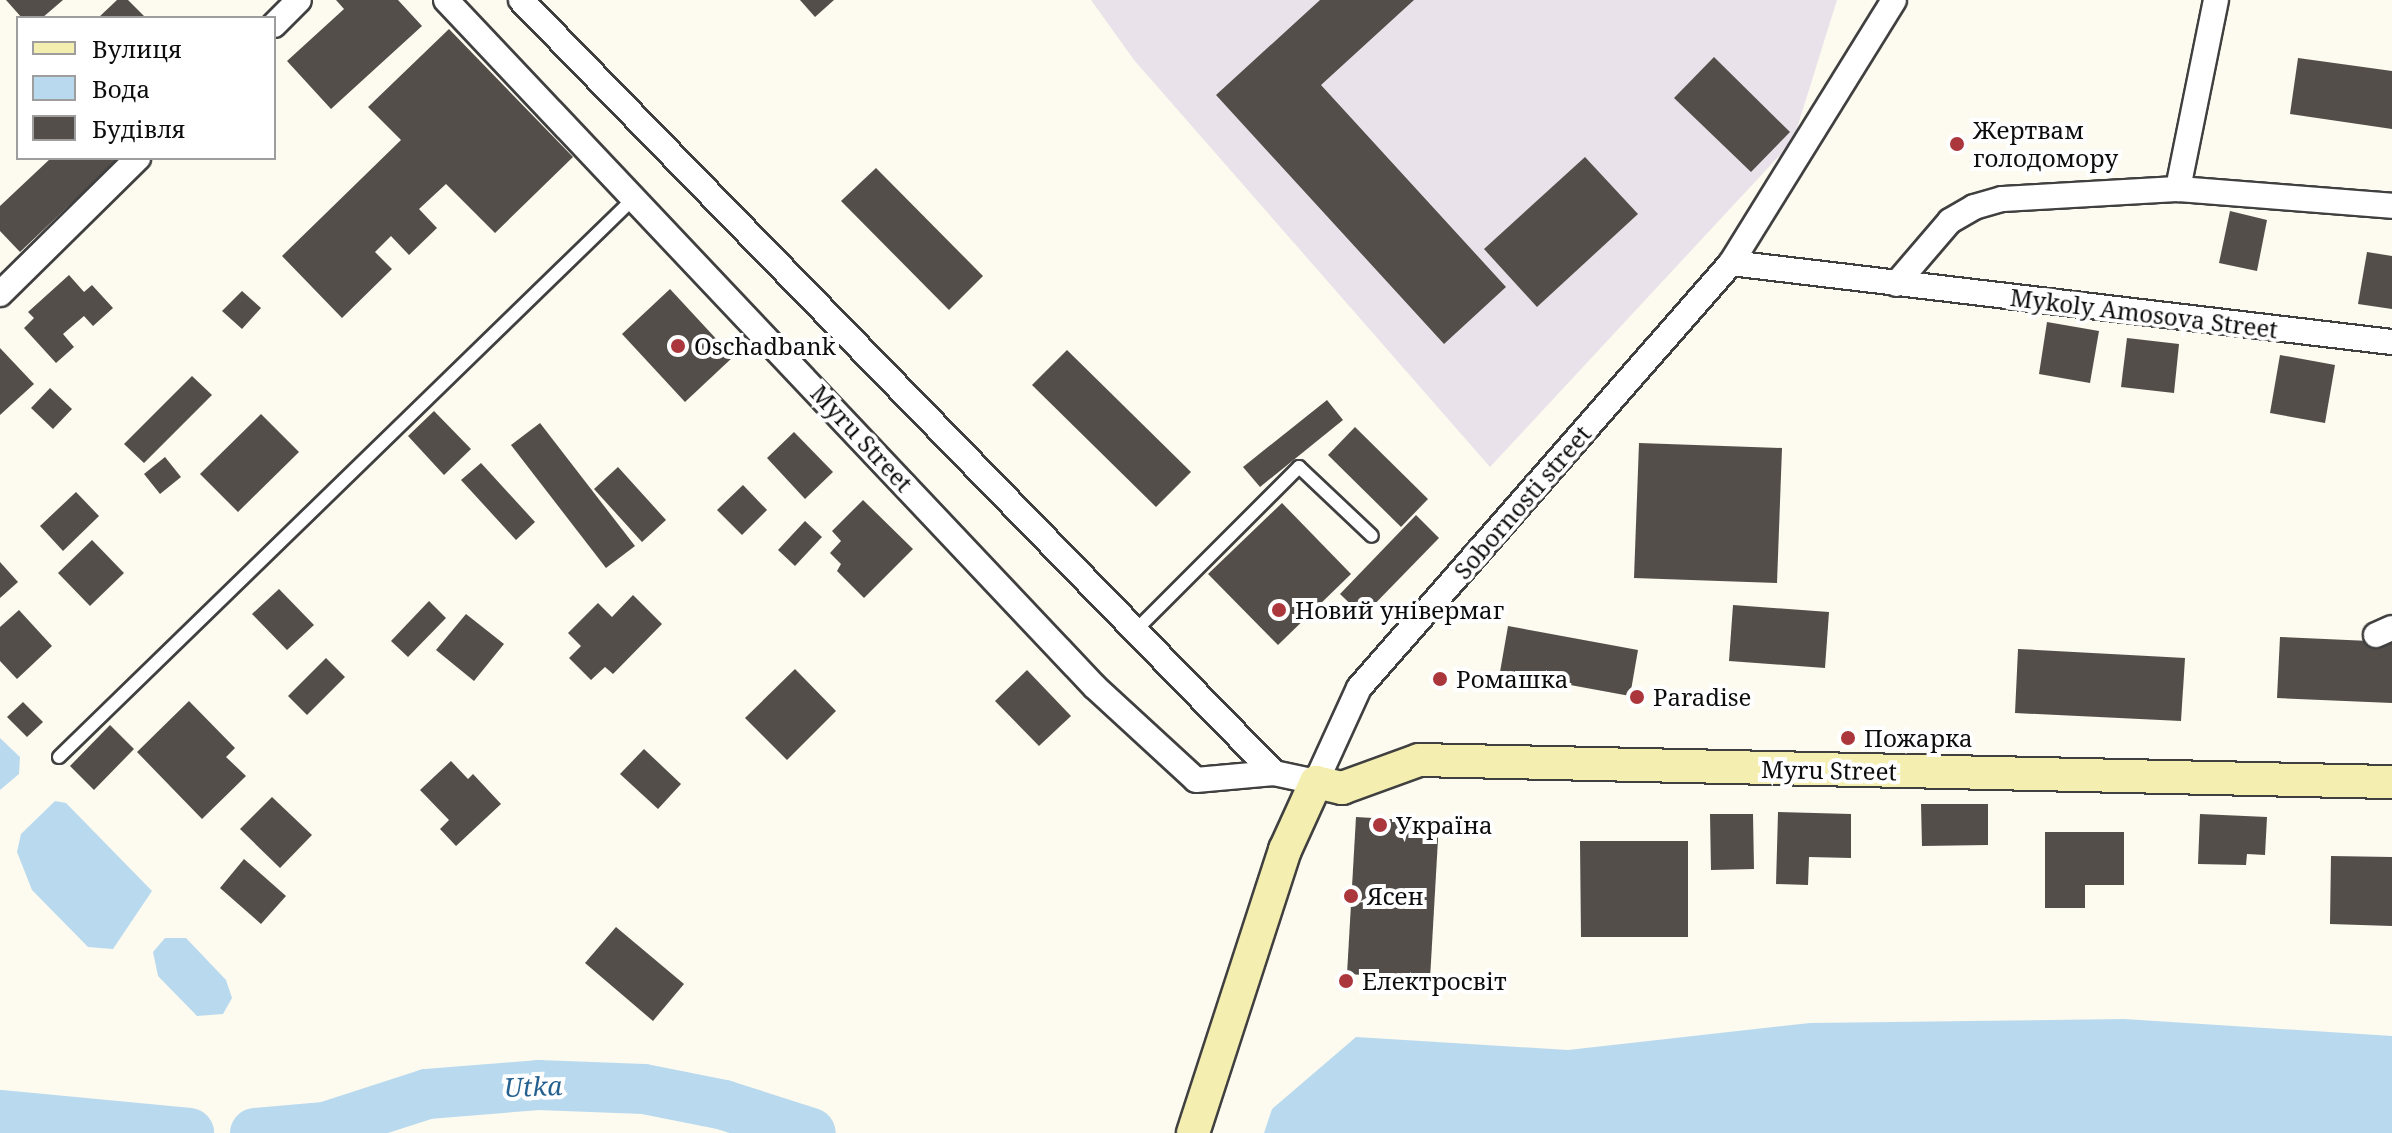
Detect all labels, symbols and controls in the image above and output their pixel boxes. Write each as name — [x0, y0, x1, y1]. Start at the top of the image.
legend — [16, 16, 276, 160]
text: Вулиця — [92, 32, 182, 65]
text: Вода — [92, 72, 150, 105]
text: Будівля — [92, 112, 186, 145]
place label: Жертвам голодомору — [1973, 116, 2118, 172]
marker: Жертвам голодомору — [1948, 135, 1966, 153]
street label: Mykoly Amosova Street — [2009, 282, 2279, 344]
place label: Oschadbank — [694, 332, 836, 360]
marker: Oschadbank — [669, 337, 687, 355]
street label: Myru Street — [805, 379, 919, 497]
street label: Sobornosti street — [1447, 419, 1597, 585]
place label: Новий універмаг — [1295, 596, 1504, 624]
marker: Новий універмаг — [1270, 601, 1288, 619]
place label: Ромашка — [1456, 665, 1568, 693]
marker: Ромашка — [1431, 670, 1449, 688]
place label: Paradise — [1653, 683, 1751, 711]
marker: Paradise — [1628, 688, 1646, 706]
place label: Пожарка — [1864, 724, 1973, 752]
marker: Пожарка — [1839, 729, 1857, 747]
street label: Myru Street — [1761, 754, 1897, 786]
place label: Україна — [1396, 811, 1493, 839]
marker: Україна — [1371, 816, 1389, 834]
place label: Ясен — [1367, 882, 1424, 910]
marker: Ясен — [1342, 887, 1360, 905]
place label: Електросвіт — [1362, 967, 1507, 995]
marker: Електросвіт — [1337, 972, 1355, 990]
water label: Utka — [503, 1070, 563, 1104]

